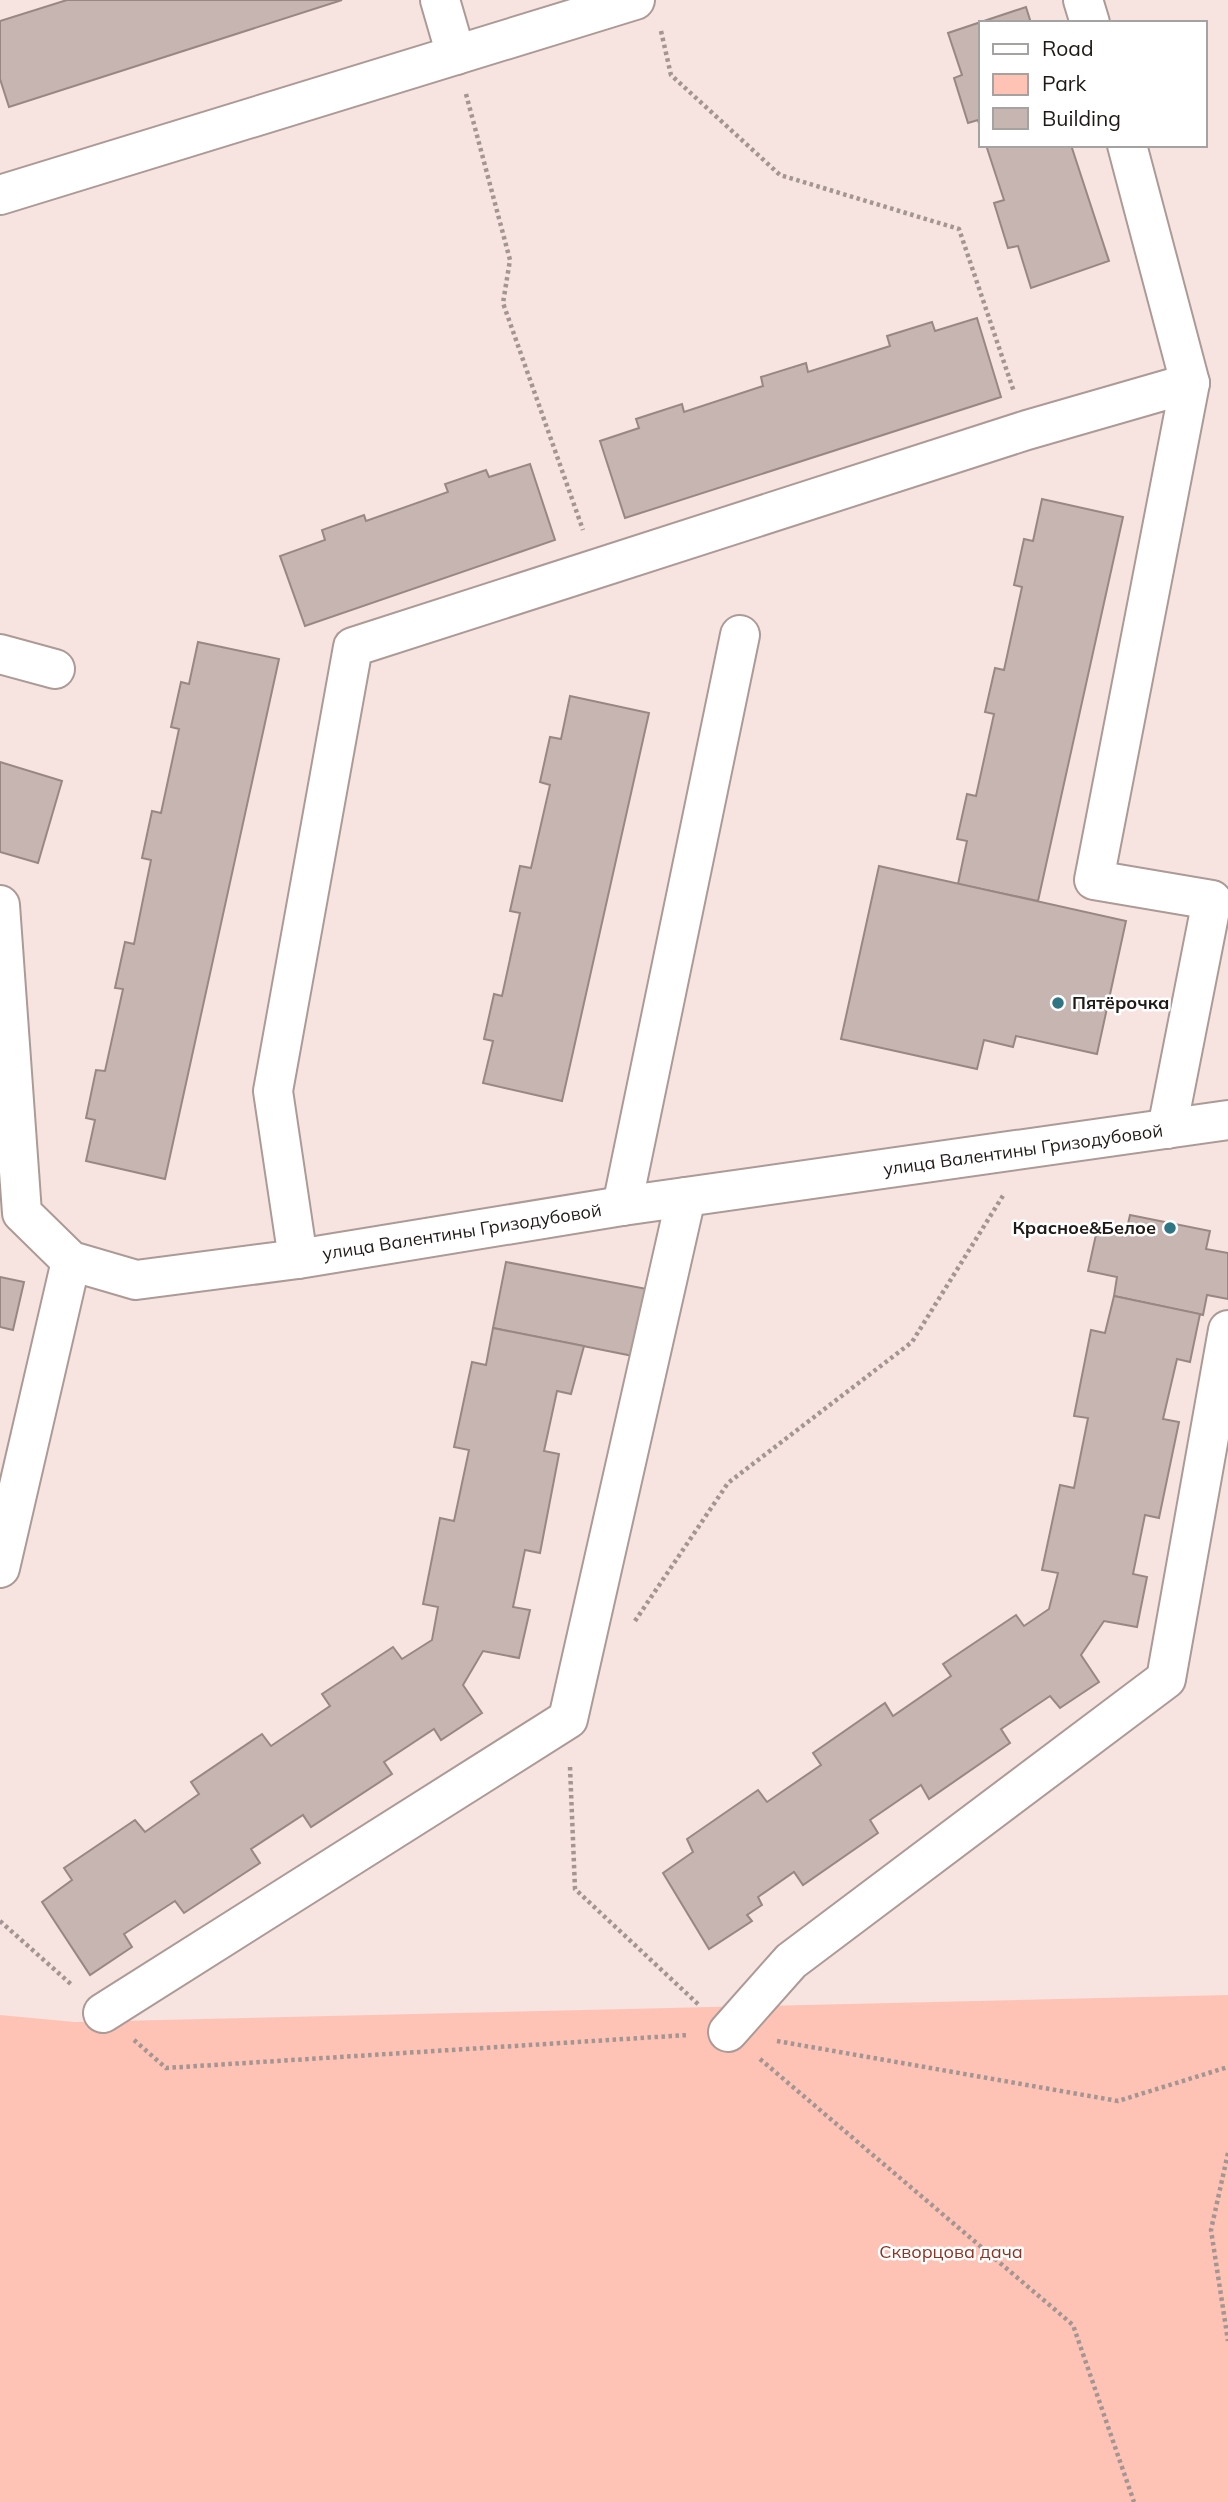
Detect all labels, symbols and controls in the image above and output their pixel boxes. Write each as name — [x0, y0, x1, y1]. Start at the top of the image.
legend — [979, 21, 1207, 147]
text: Road — [1042, 35, 1093, 61]
text: Park — [1042, 70, 1086, 96]
text: Building — [1042, 105, 1121, 131]
place label: Пятёрочка — [1072, 991, 1169, 1014]
marker: Пятёрочка — [1050, 995, 1066, 1011]
street label: улица Валентины Гризодубовой — [882, 1118, 1164, 1181]
street label: улица Валентины Гризодубовой — [321, 1198, 603, 1265]
place label: Красное&Белое — [1012, 1216, 1156, 1239]
marker: Красное&Белое — [1162, 1220, 1178, 1236]
park label: Скворцова дача — [879, 2240, 1023, 2263]

